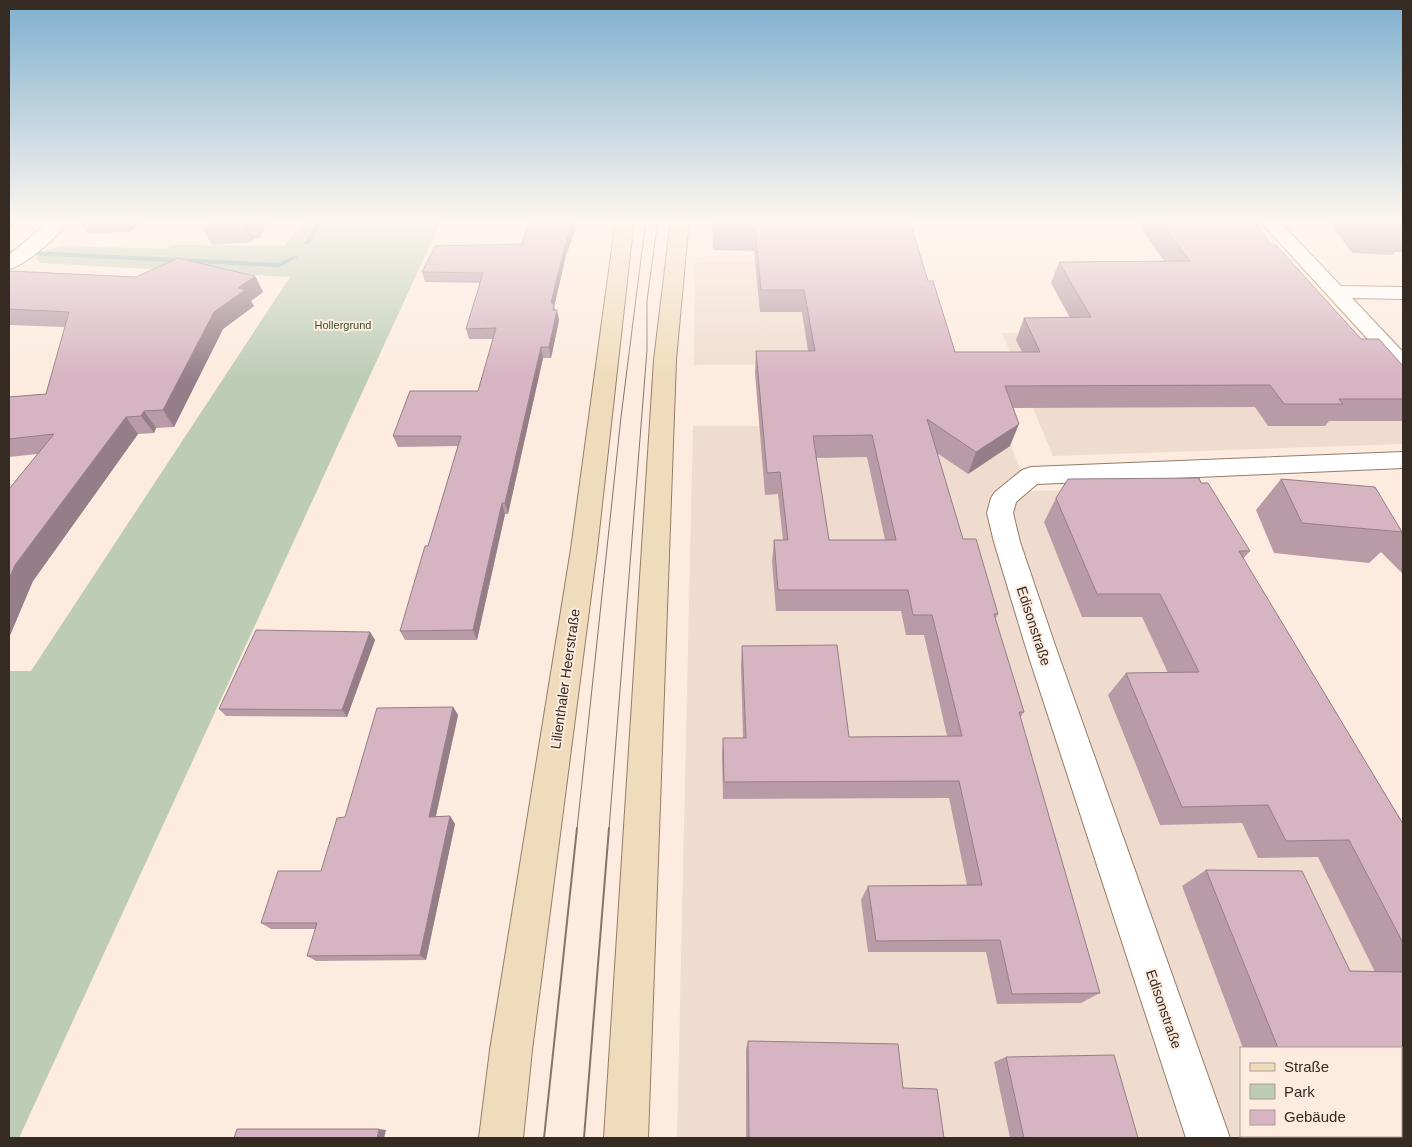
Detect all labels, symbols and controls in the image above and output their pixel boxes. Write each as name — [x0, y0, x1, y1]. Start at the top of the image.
park label: Hollergrund — [315, 319, 371, 331]
street label: Edisonstraße — [1014, 584, 1054, 668]
street label: Lilienthaler Heerstraße — [547, 608, 583, 750]
street label: Edisonstraße — [1143, 967, 1185, 1051]
legend — [1240, 1047, 1402, 1137]
text: Straße — [1284, 1058, 1329, 1075]
text: Park — [1284, 1083, 1315, 1100]
text: Gebäude — [1284, 1108, 1346, 1125]

